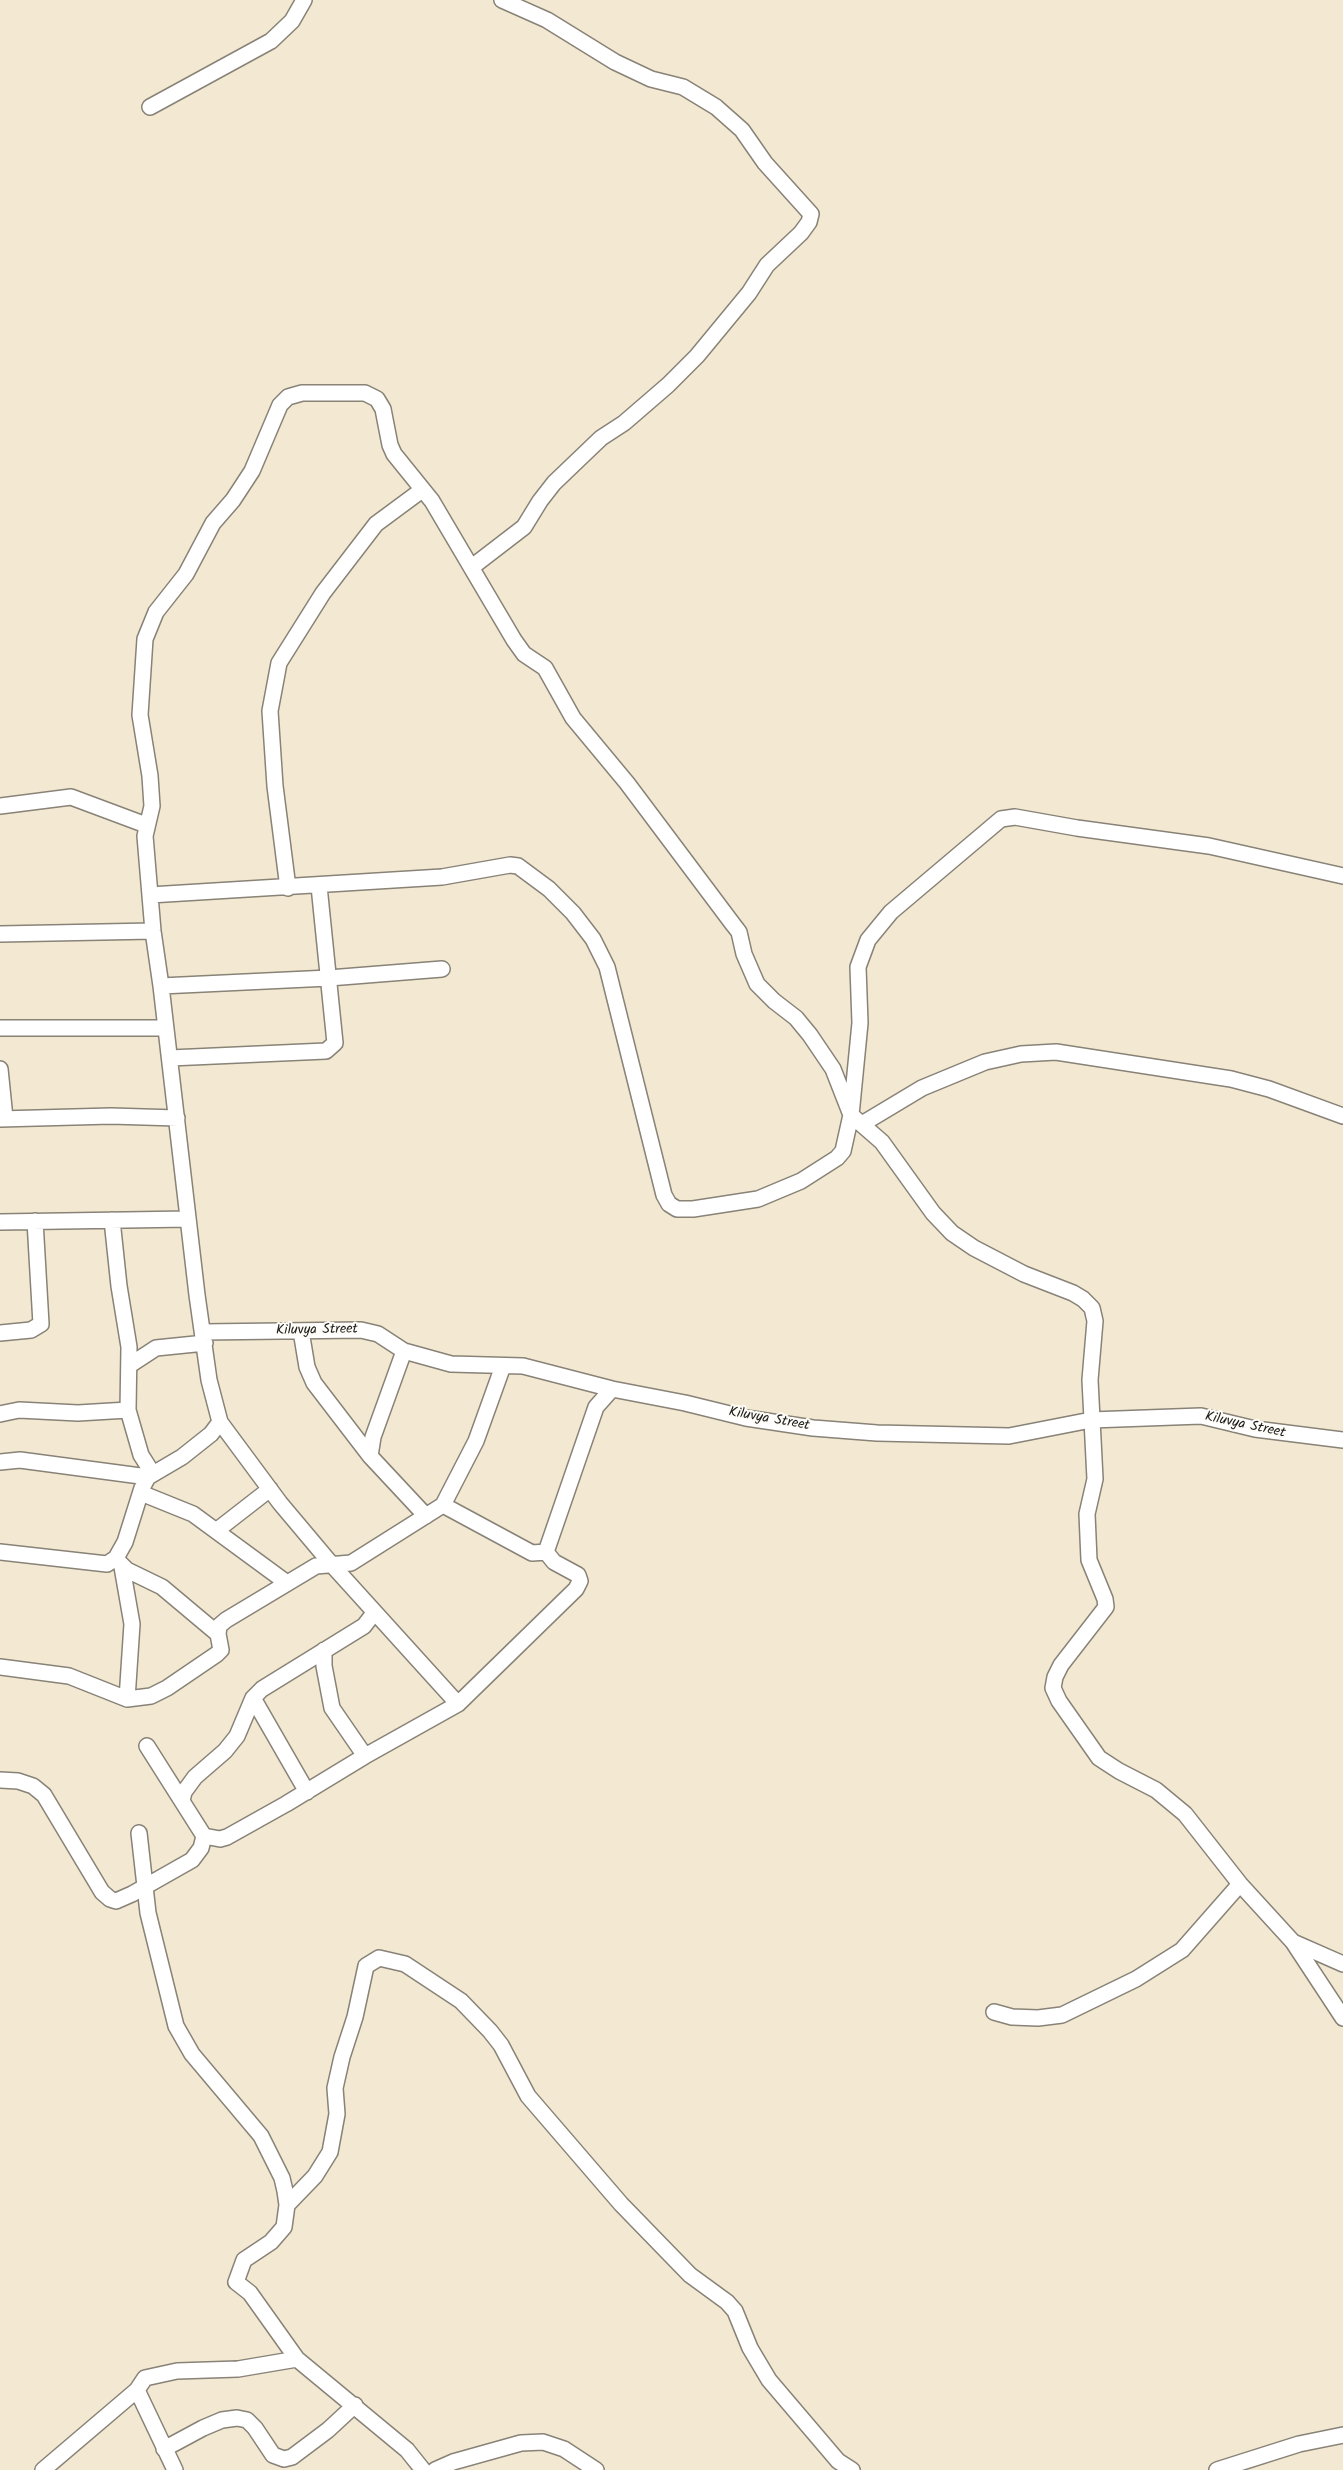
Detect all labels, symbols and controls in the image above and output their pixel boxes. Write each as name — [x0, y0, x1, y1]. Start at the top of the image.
street label: Kiluvya Street — [276, 1322, 358, 1340]
street label: Kiluvya Street — [727, 1405, 811, 1435]
street label: Kiluvya Street — [1203, 1409, 1287, 1443]

